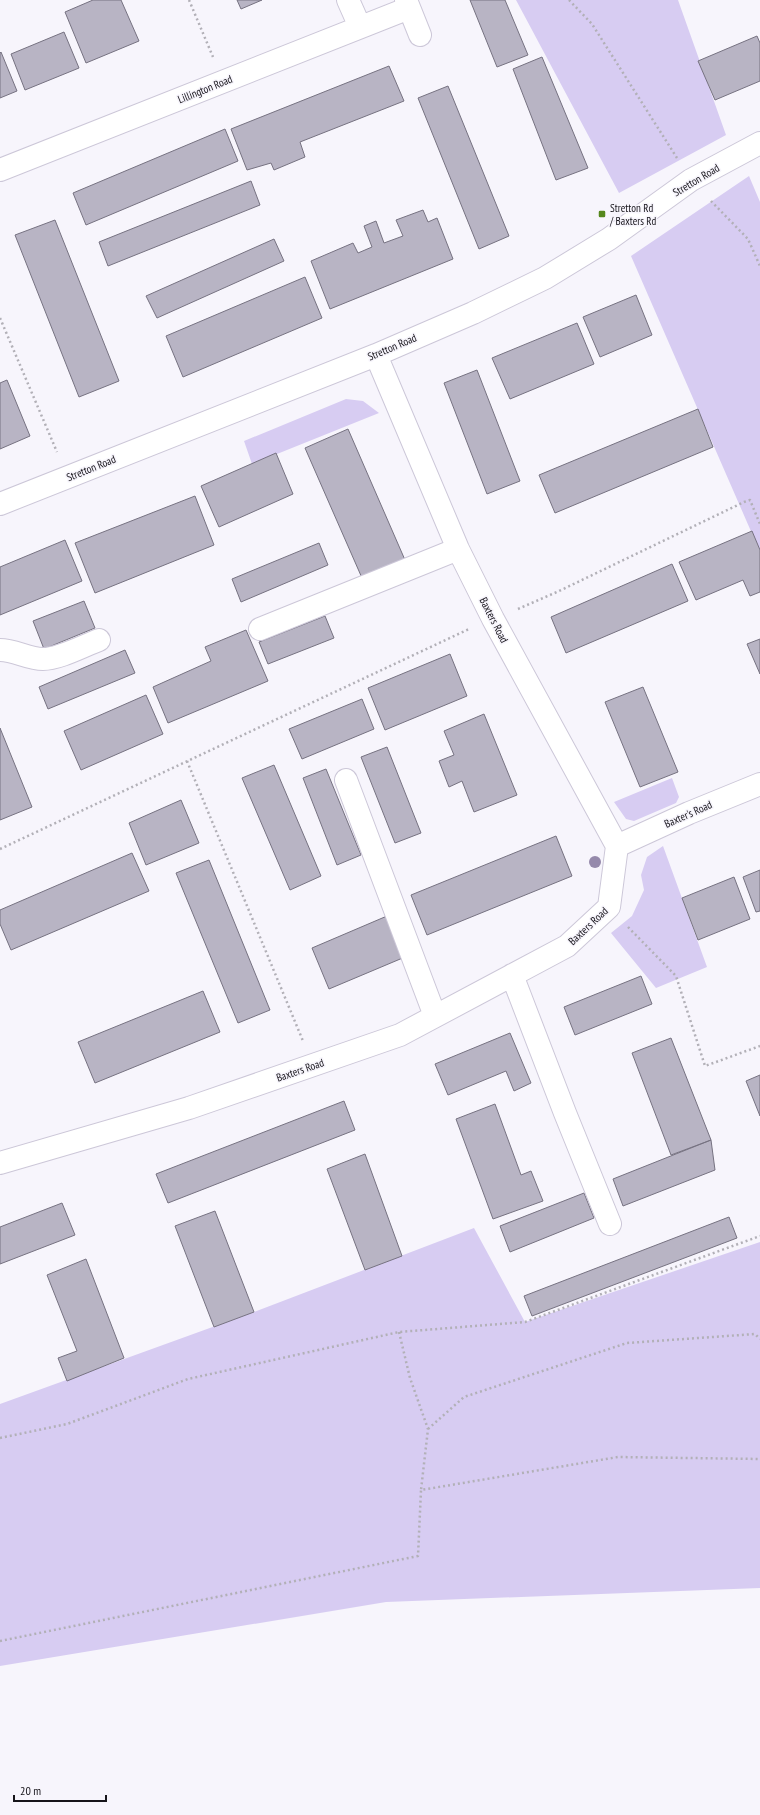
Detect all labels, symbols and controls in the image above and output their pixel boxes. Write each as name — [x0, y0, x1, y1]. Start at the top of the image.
street label: Lillington Road — [176, 72, 235, 106]
street label: Stretton Road — [670, 161, 722, 199]
place label: Stretton Rd / Baxters Rd — [609, 201, 657, 228]
marker: Stretton Rd / Baxters Rd — [597, 209, 607, 219]
street label: Stretton Road — [365, 330, 419, 364]
street label: Stretton Road — [64, 452, 118, 484]
street label: Baxters Road — [477, 595, 512, 645]
street label: Baxter's Road — [662, 797, 714, 831]
street label: Baxters Road — [565, 904, 611, 948]
street label: Baxters Road — [274, 1055, 326, 1085]
scale bar — [14, 1777, 106, 1803]
text: 20 m — [20, 1783, 41, 1798]

